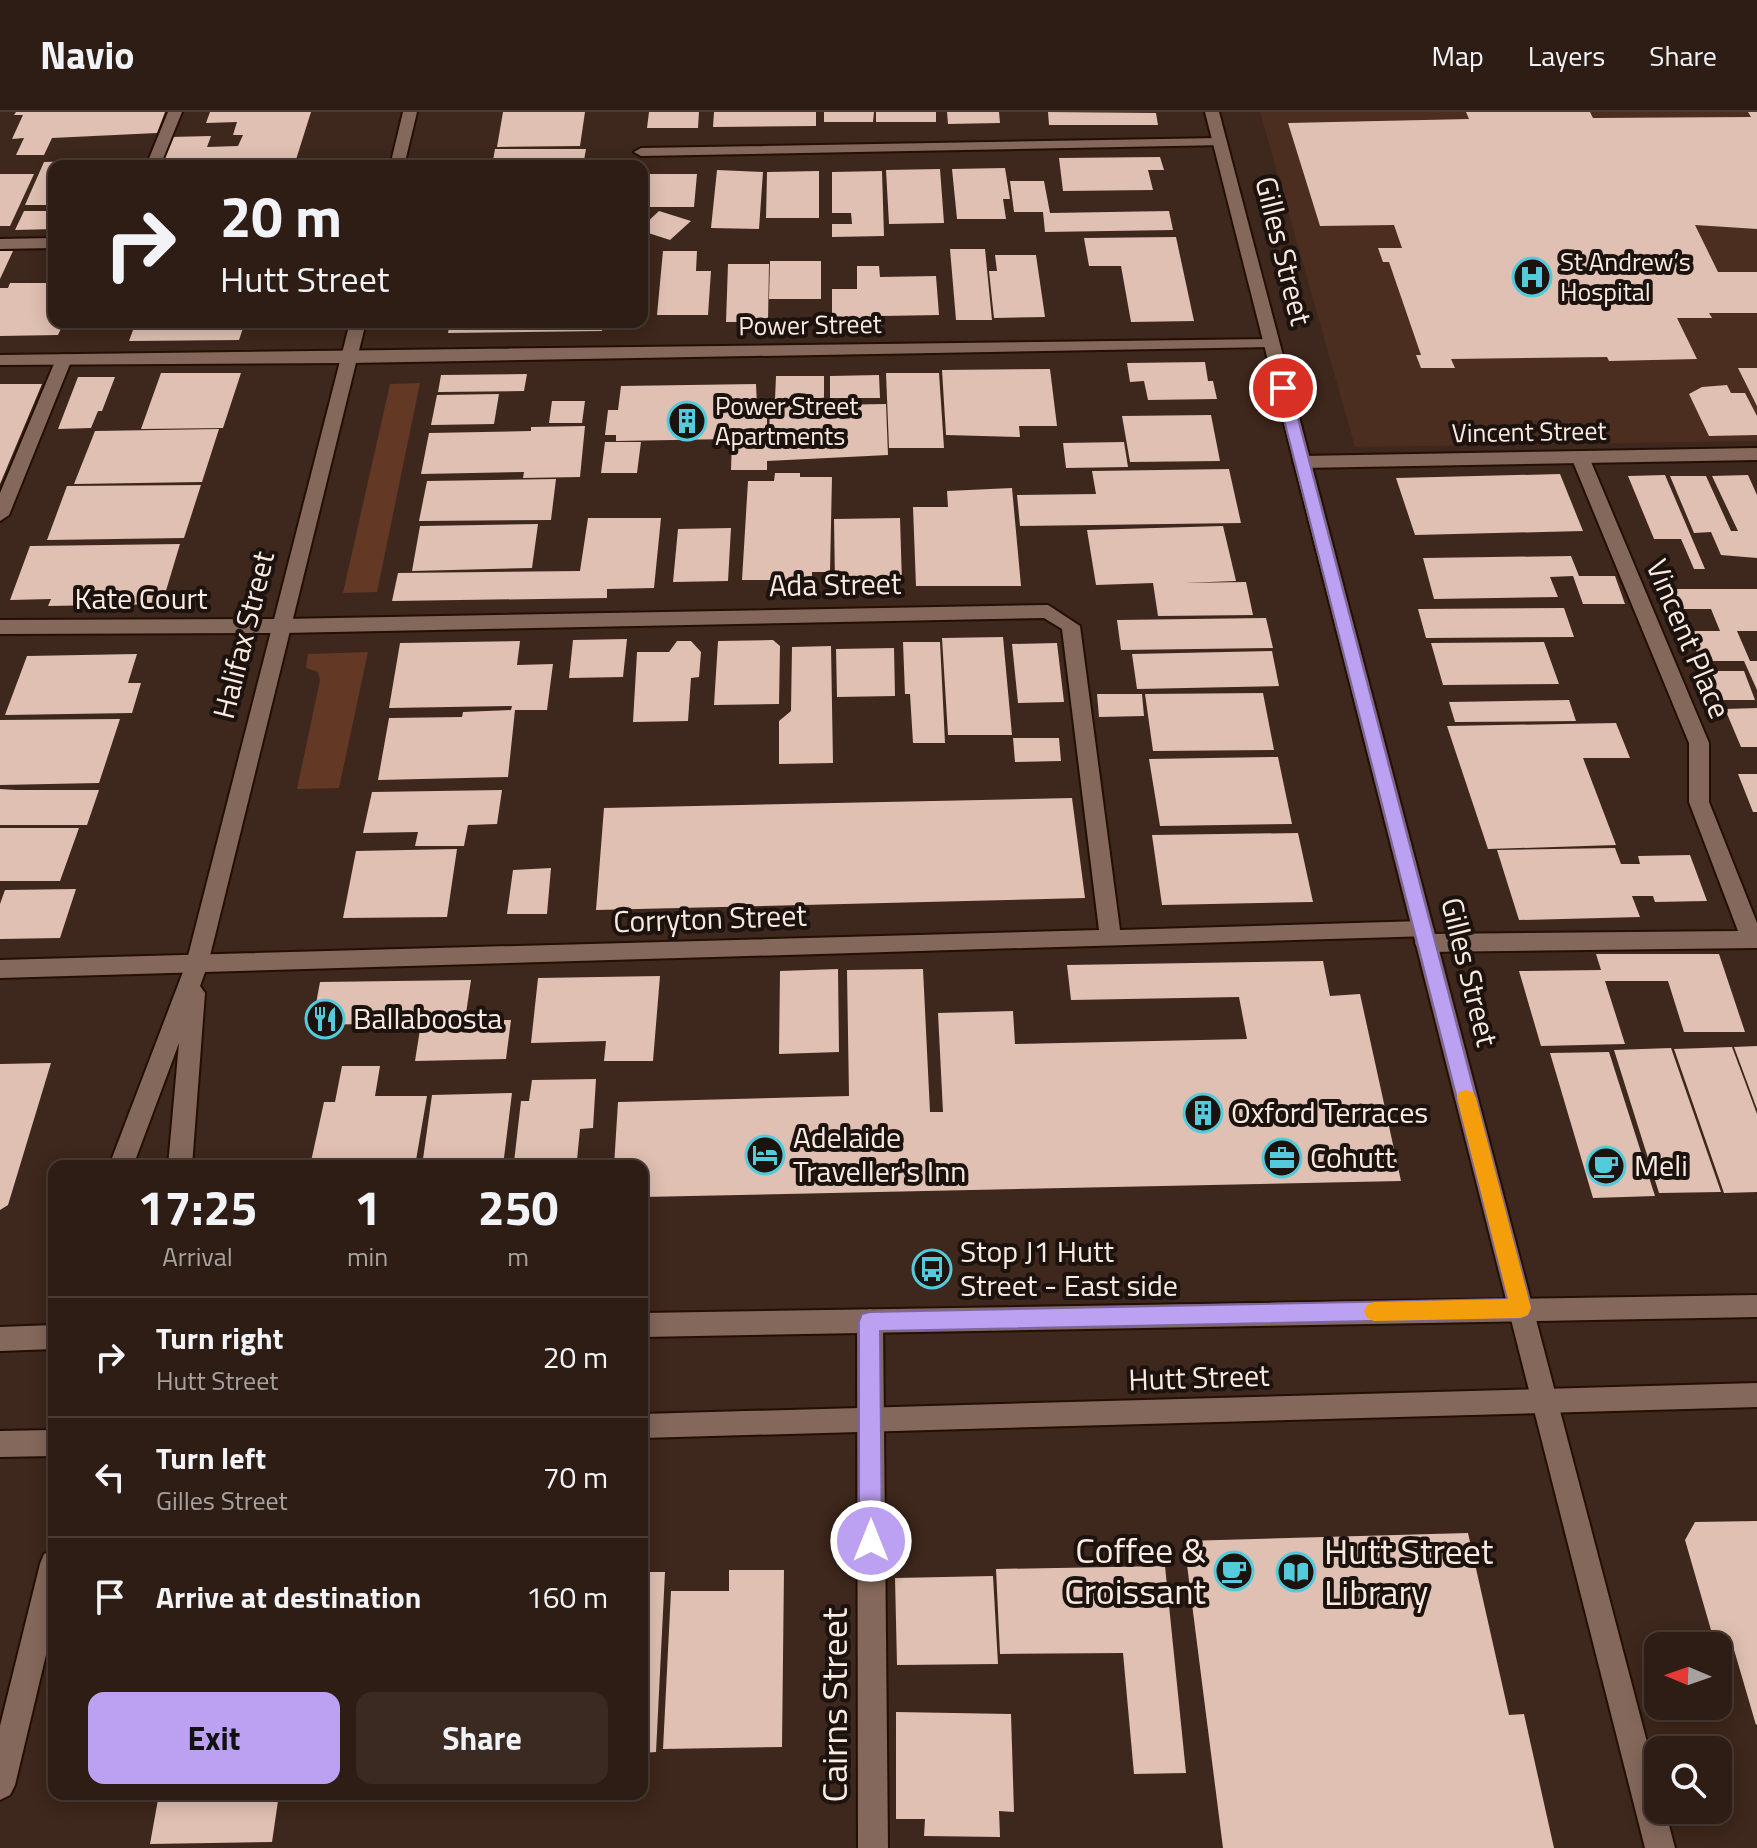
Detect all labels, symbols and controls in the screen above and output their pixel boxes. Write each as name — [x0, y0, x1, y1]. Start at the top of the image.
text: Navio — [40, 26, 134, 84]
text: Map — [1431, 34, 1484, 77]
text: Layers — [1528, 34, 1605, 77]
text: Share — [1649, 34, 1717, 77]
street label: Gilles Street — [1243, 171, 1325, 330]
text: 20 m — [220, 174, 342, 259]
icon: right — [88, 192, 192, 296]
place label: St Andrew’s Hospital — [1560, 242, 1691, 311]
text: Hutt Street — [220, 251, 389, 306]
hospital icon: St Andrew’s Hospital — [1511, 256, 1553, 298]
street label: Power Street — [738, 304, 882, 345]
pin — [1249, 354, 1317, 422]
icon: arrive — [1261, 366, 1305, 410]
place label: Power Street Apartments — [715, 386, 858, 455]
building icon: Power Street Apartments — [666, 400, 708, 442]
street label: Vincent Street — [1451, 411, 1607, 452]
street label: Halifax Street — [200, 546, 286, 723]
street label: Vincent Place — [1635, 552, 1743, 725]
street label: Ada Street — [768, 560, 902, 608]
street label: Kate Court — [74, 575, 208, 621]
street label: Corryton Street — [612, 892, 808, 944]
street label: Gilles Street — [1429, 892, 1511, 1051]
place label: Ballaboosta — [353, 995, 502, 1041]
restaurant icon: Ballaboosta — [304, 998, 346, 1040]
place label: Oxford Terraces — [1231, 1089, 1428, 1135]
building icon: Oxford Terraces — [1182, 1092, 1224, 1134]
place label: Adelaide Traveller's Inn — [793, 1114, 966, 1194]
hotel icon: Adelaide Traveller's Inn — [744, 1134, 786, 1176]
place label: Cohutt — [1310, 1134, 1395, 1180]
office icon: Cohutt — [1261, 1137, 1303, 1179]
place label: Meli — [1634, 1142, 1688, 1188]
cafe icon: Meli — [1585, 1145, 1627, 1187]
text: 17:25 — [138, 1171, 257, 1244]
text: 1 — [354, 1171, 381, 1244]
text: 250 — [478, 1171, 558, 1244]
place label: Stop J1 Hutt Street - East side — [960, 1228, 1178, 1308]
text: Arrival — [162, 1237, 233, 1276]
text: min — [347, 1237, 388, 1276]
text: m — [507, 1237, 529, 1276]
bus stop icon: Stop J1 Hutt Street - East side — [911, 1248, 953, 1290]
text: Turn right — [156, 1315, 284, 1361]
text: 20 m — [543, 1334, 608, 1380]
icon: right — [88, 1335, 132, 1379]
street label: Hutt Street — [1128, 1352, 1271, 1402]
text: Hutt Street — [156, 1361, 278, 1400]
text: Turn left — [156, 1435, 266, 1481]
text: 70 m — [543, 1454, 608, 1500]
icon: left — [88, 1455, 132, 1499]
text: Gilles Street — [156, 1481, 288, 1520]
position arrow — [829, 1499, 913, 1583]
place label: Coffee & Croissant — [1064, 1522, 1206, 1618]
place label: Hutt Street Library — [1324, 1523, 1494, 1619]
cafe icon: Coffee & Croissant — [1213, 1550, 1255, 1592]
library icon: Hutt Street Library — [1275, 1551, 1317, 1593]
text: Arrive at destination — [156, 1574, 421, 1620]
text: 160 m — [526, 1574, 608, 1620]
icon: arrive — [88, 1575, 132, 1619]
street label: Cairns Street — [806, 1607, 861, 1802]
north arrow — [1644, 1632, 1732, 1720]
map controls — [1644, 1632, 1732, 1824]
button: Exit — [88, 1692, 340, 1784]
button: Share — [356, 1692, 608, 1784]
button: search — [1644, 1736, 1732, 1824]

